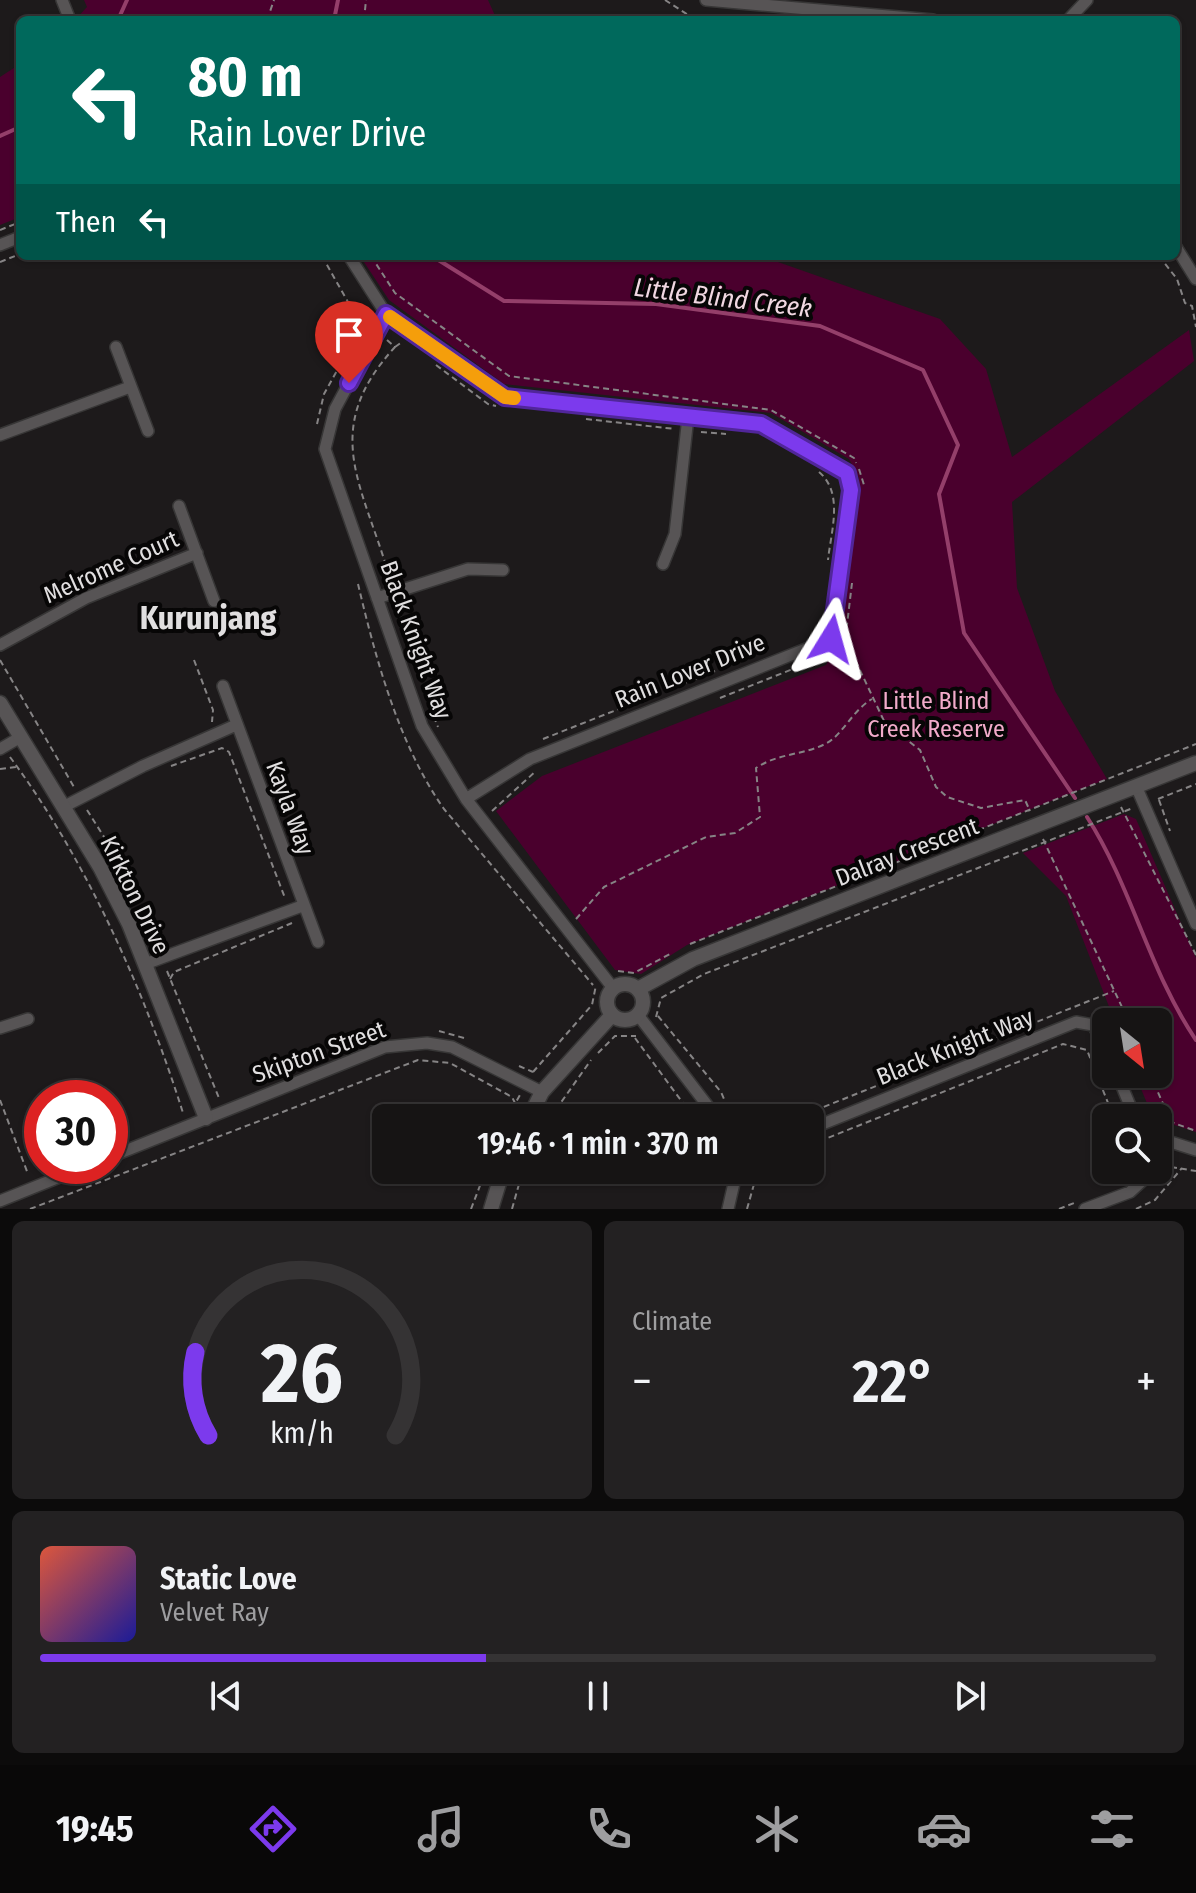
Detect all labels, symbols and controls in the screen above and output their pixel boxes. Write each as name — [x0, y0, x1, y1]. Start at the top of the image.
text: 80 m — [188, 44, 303, 111]
icon: left — [56, 48, 160, 152]
text: Rain Lover Drive — [188, 112, 426, 156]
icon: left — [132, 200, 176, 244]
text: Then — [56, 204, 116, 240]
water label: Little Blind Creek — [632, 272, 814, 324]
pin — [315, 301, 383, 383]
icon: arrive — [327, 313, 371, 357]
street label: Melrome Court — [39, 525, 183, 609]
street label: Black Knight Way — [374, 557, 458, 723]
position arrow — [789, 597, 873, 681]
district label: Kurunjang — [140, 599, 276, 637]
street label: Rain Lover Drive — [611, 628, 769, 714]
park label: Little Blind Creek Reserve — [867, 687, 1005, 743]
street label: Kayla Way — [260, 757, 320, 859]
street label: Dalray Crescent — [832, 812, 983, 892]
street label: Kirkton Drive — [94, 832, 176, 958]
street label: Black Knight Way — [873, 1003, 1038, 1091]
north arrow — [1092, 1008, 1172, 1088]
map controls — [1092, 1008, 1172, 1184]
street label: Skipton Street — [249, 1015, 389, 1089]
speed limit sign: 30 — [24, 1080, 128, 1184]
button: search — [1092, 1104, 1172, 1184]
text: 19:46 · 1 min · 370 m — [477, 1126, 719, 1162]
text: Climate — [632, 1306, 712, 1337]
text: 26 — [260, 1324, 343, 1424]
text: 22° — [852, 1346, 936, 1418]
text: − — [632, 1355, 652, 1408]
text: + — [1136, 1355, 1156, 1408]
text: km/h — [270, 1416, 334, 1451]
text: Static Love — [160, 1561, 297, 1597]
text: Velvet Ray — [160, 1597, 269, 1628]
icon: previous — [204, 1674, 248, 1718]
icon: pause — [576, 1674, 620, 1718]
icon: next — [948, 1674, 992, 1718]
icon: directions — [245, 1801, 301, 1857]
icon: music — [413, 1801, 469, 1857]
icon: phone — [581, 1801, 637, 1857]
icon: climate — [749, 1801, 805, 1857]
icon: car — [916, 1801, 972, 1857]
icon: filters — [1084, 1801, 1140, 1857]
text: 19:45 — [56, 1807, 134, 1851]

